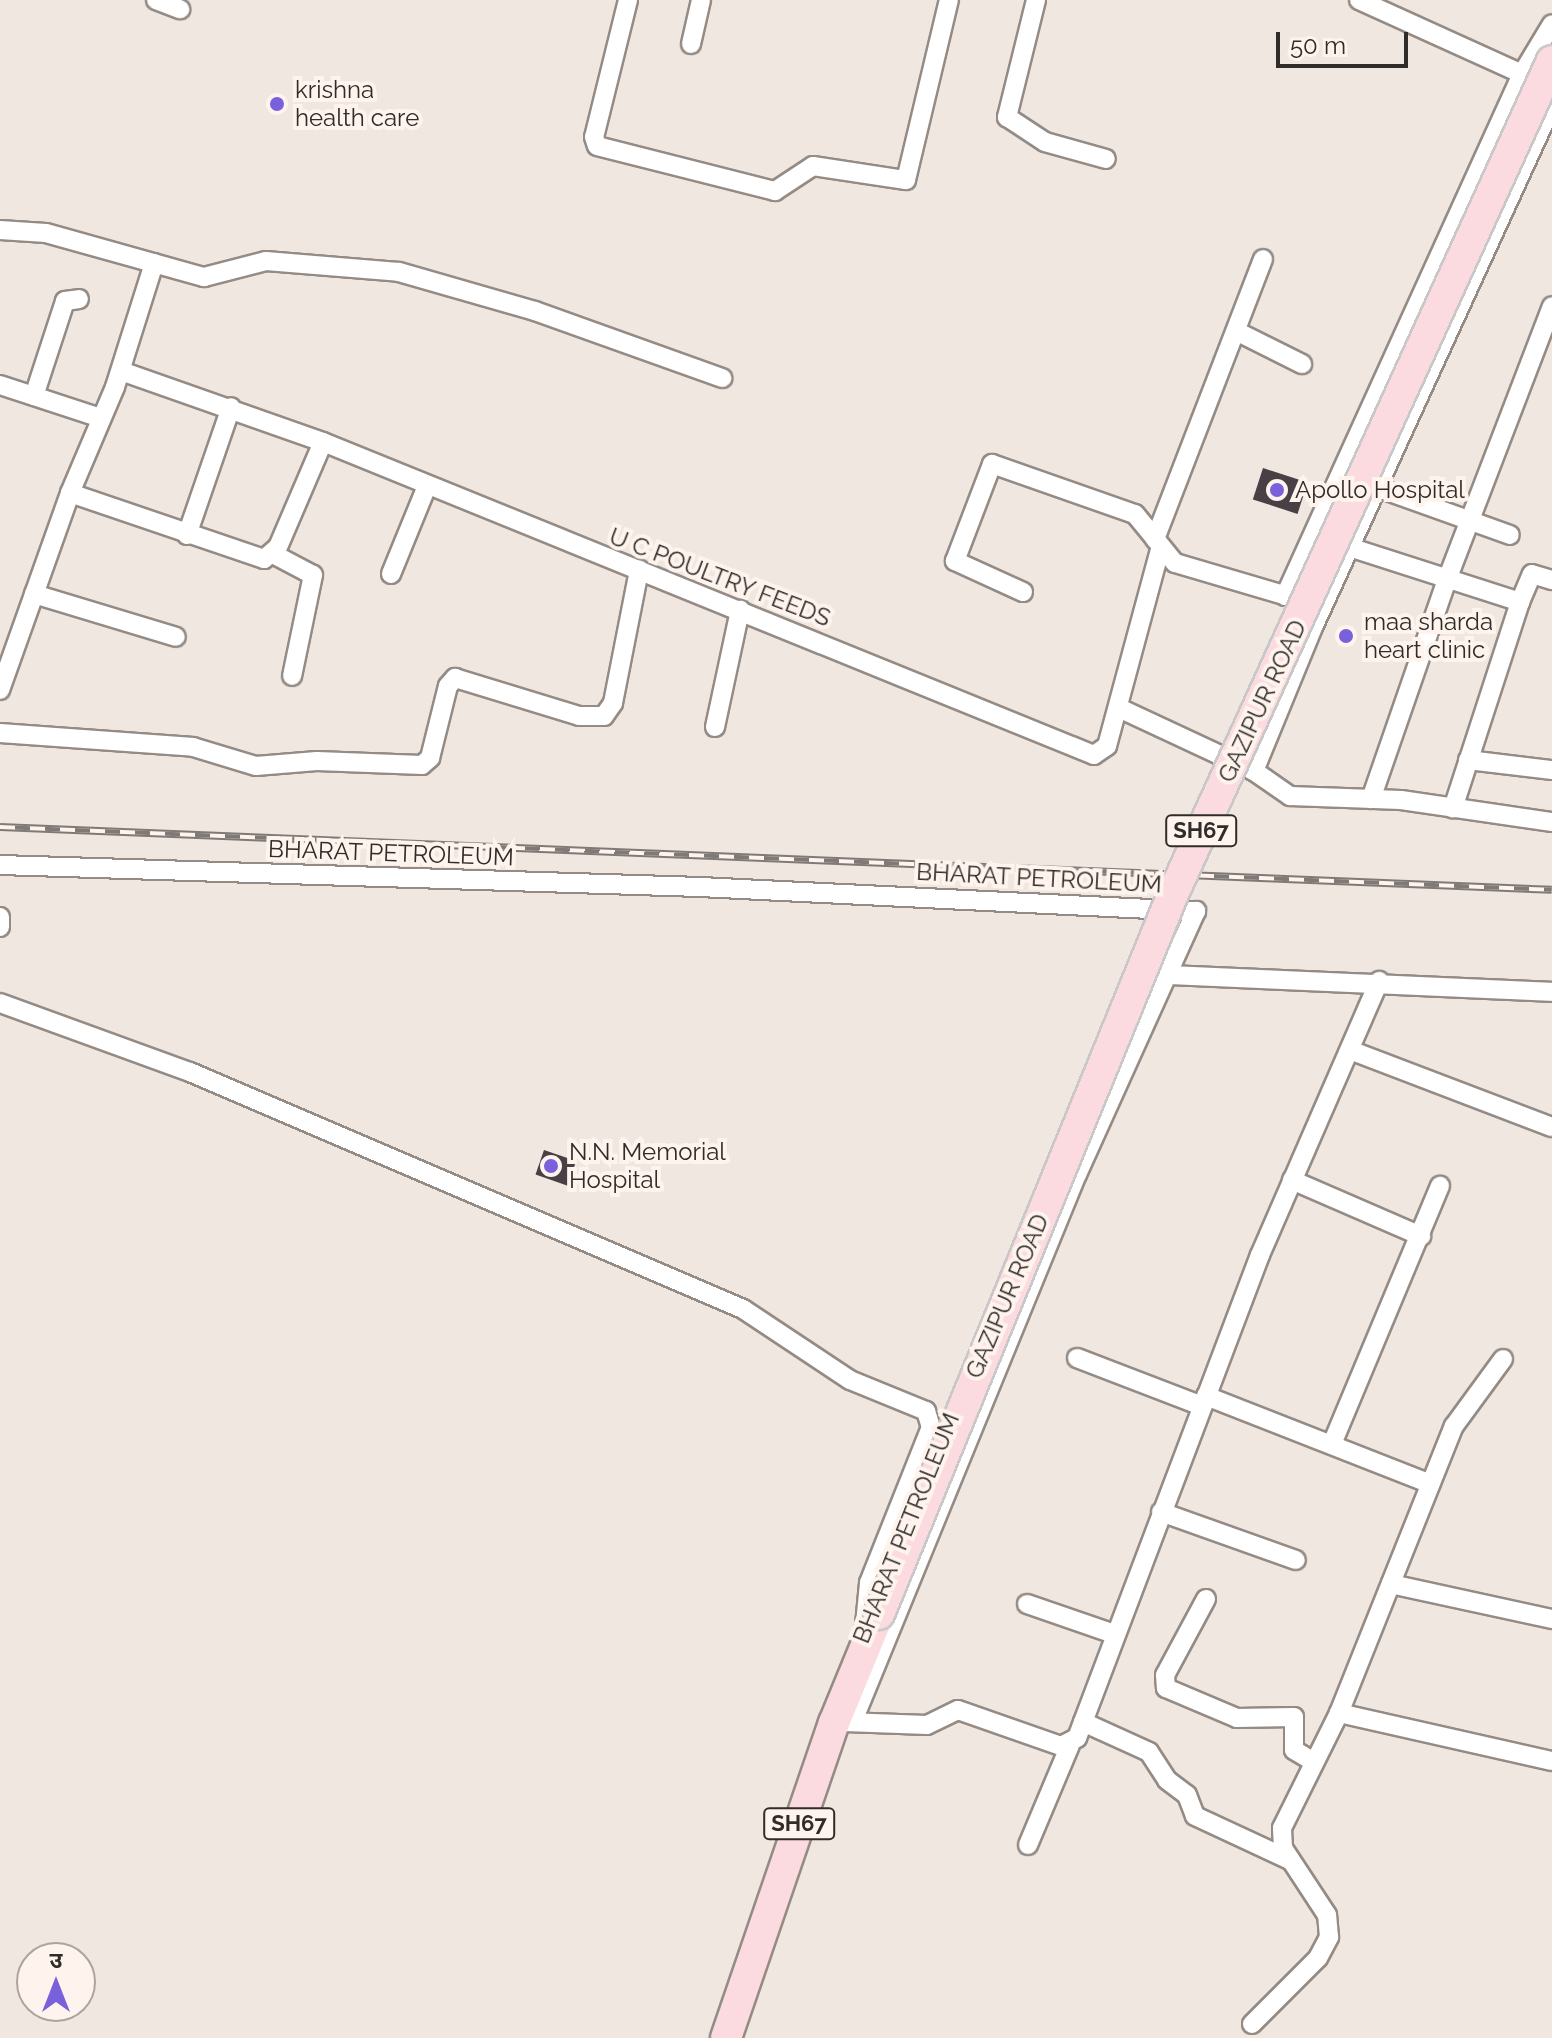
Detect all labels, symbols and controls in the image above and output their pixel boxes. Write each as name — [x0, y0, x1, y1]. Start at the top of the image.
scale bar — [1280, 16, 1412, 66]
text: 50 m — [1290, 31, 1346, 60]
place label: krishna health care — [295, 76, 419, 132]
marker: krishna health care — [266, 93, 288, 115]
place label: Apollo Hospital — [1295, 476, 1465, 504]
marker: Apollo Hospital — [1266, 479, 1288, 501]
street label: U C POULTRY FEEDS — [605, 521, 835, 633]
place label: maa sharda heart clinic — [1364, 608, 1493, 664]
street label: GAZIPUR ROAD — [1212, 615, 1312, 787]
marker: maa sharda heart clinic — [1335, 625, 1357, 647]
road number: SH67 — [1165, 813, 1237, 849]
street label: BHARAT PETROLEUM — [267, 834, 515, 872]
street label: BHARAT PETROLEUM — [915, 857, 1163, 899]
place label: N.N. Memorial Hospital — [569, 1138, 726, 1194]
marker: N.N. Memorial Hospital — [540, 1155, 562, 1177]
street label: GAZIPUR ROAD — [959, 1209, 1055, 1383]
street label: BHARAT PETROLEUM — [846, 1408, 966, 1648]
road number: SH67 — [763, 1806, 835, 1842]
north arrow — [16, 1942, 96, 2022]
text: उ — [50, 1947, 62, 1973]

